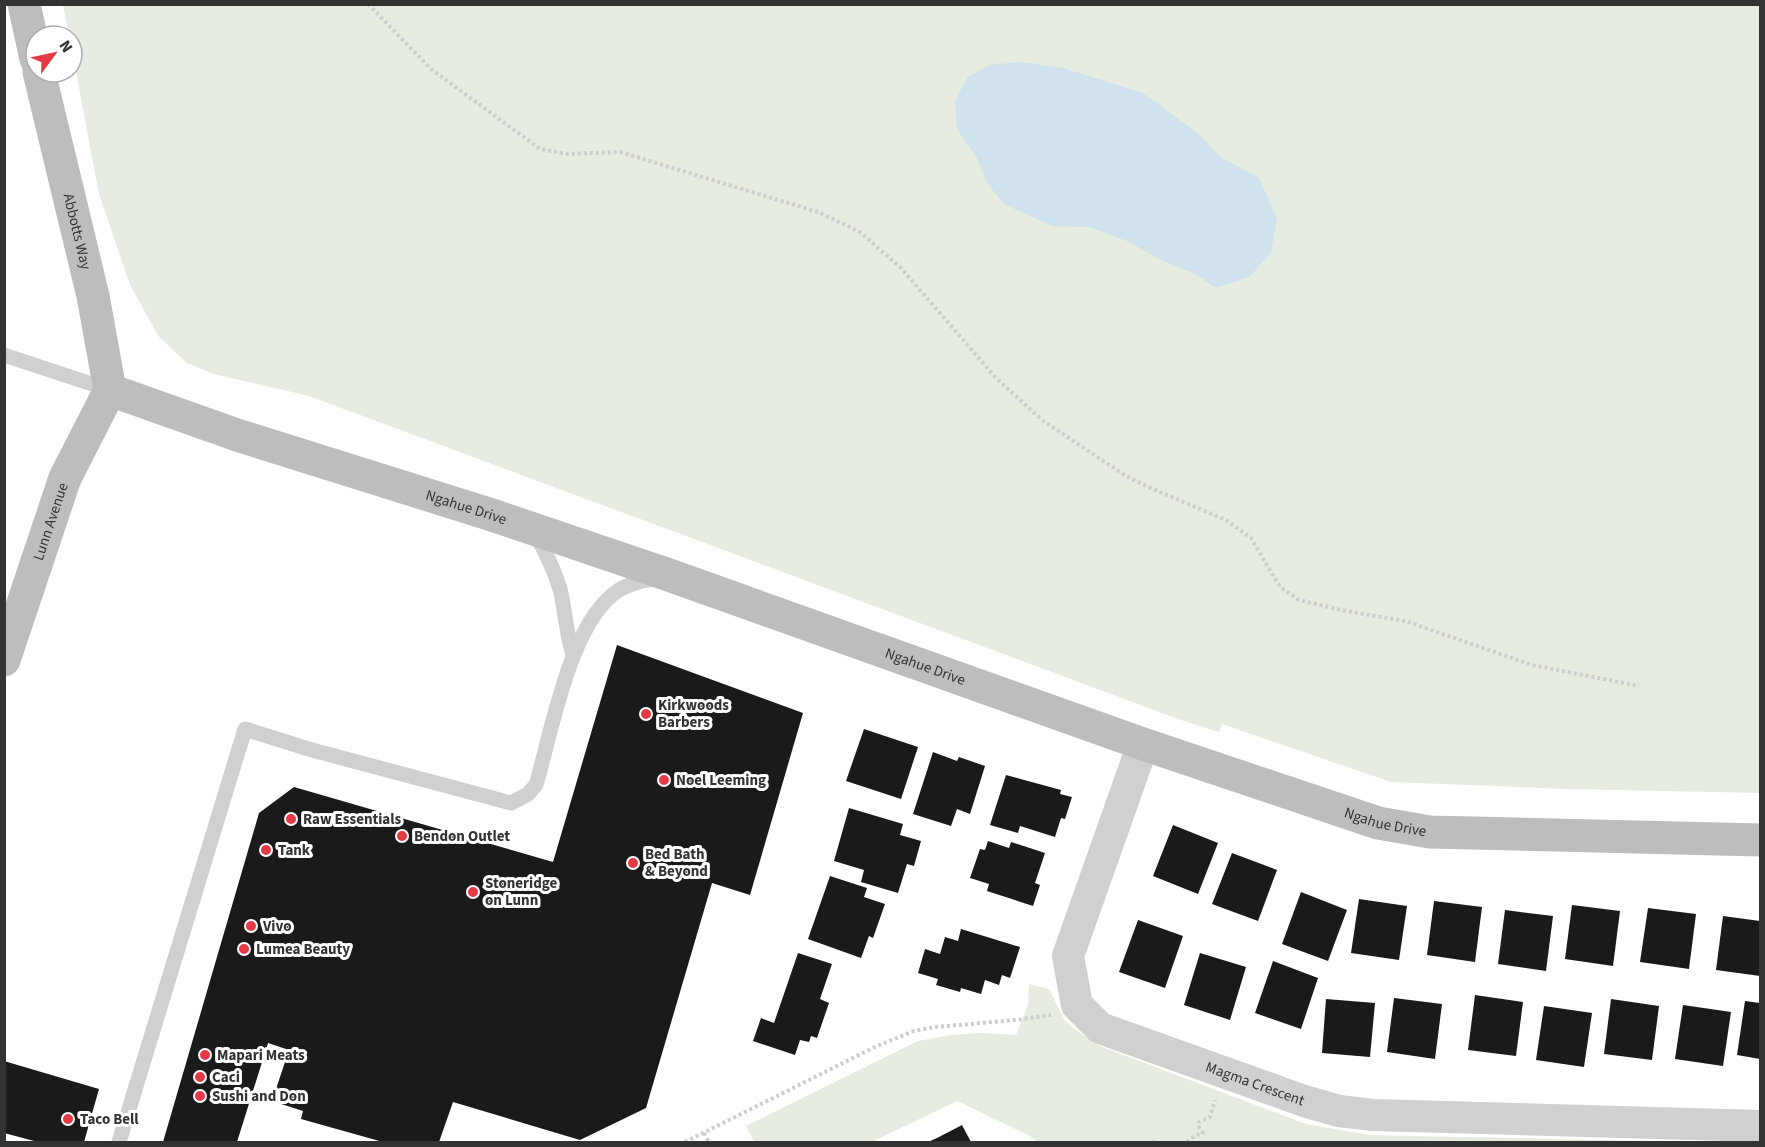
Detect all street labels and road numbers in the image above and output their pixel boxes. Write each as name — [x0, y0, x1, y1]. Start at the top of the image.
street label: Abbotts Way — [58, 191, 96, 272]
street label: Lunn Avenue — [28, 480, 74, 563]
street label: Ngahue Drive — [423, 485, 509, 530]
street label: Ngahue Drive — [882, 643, 968, 691]
street label: Ngahue Drive — [1341, 802, 1428, 842]
street label: Magma Crescent — [1203, 1057, 1307, 1111]

